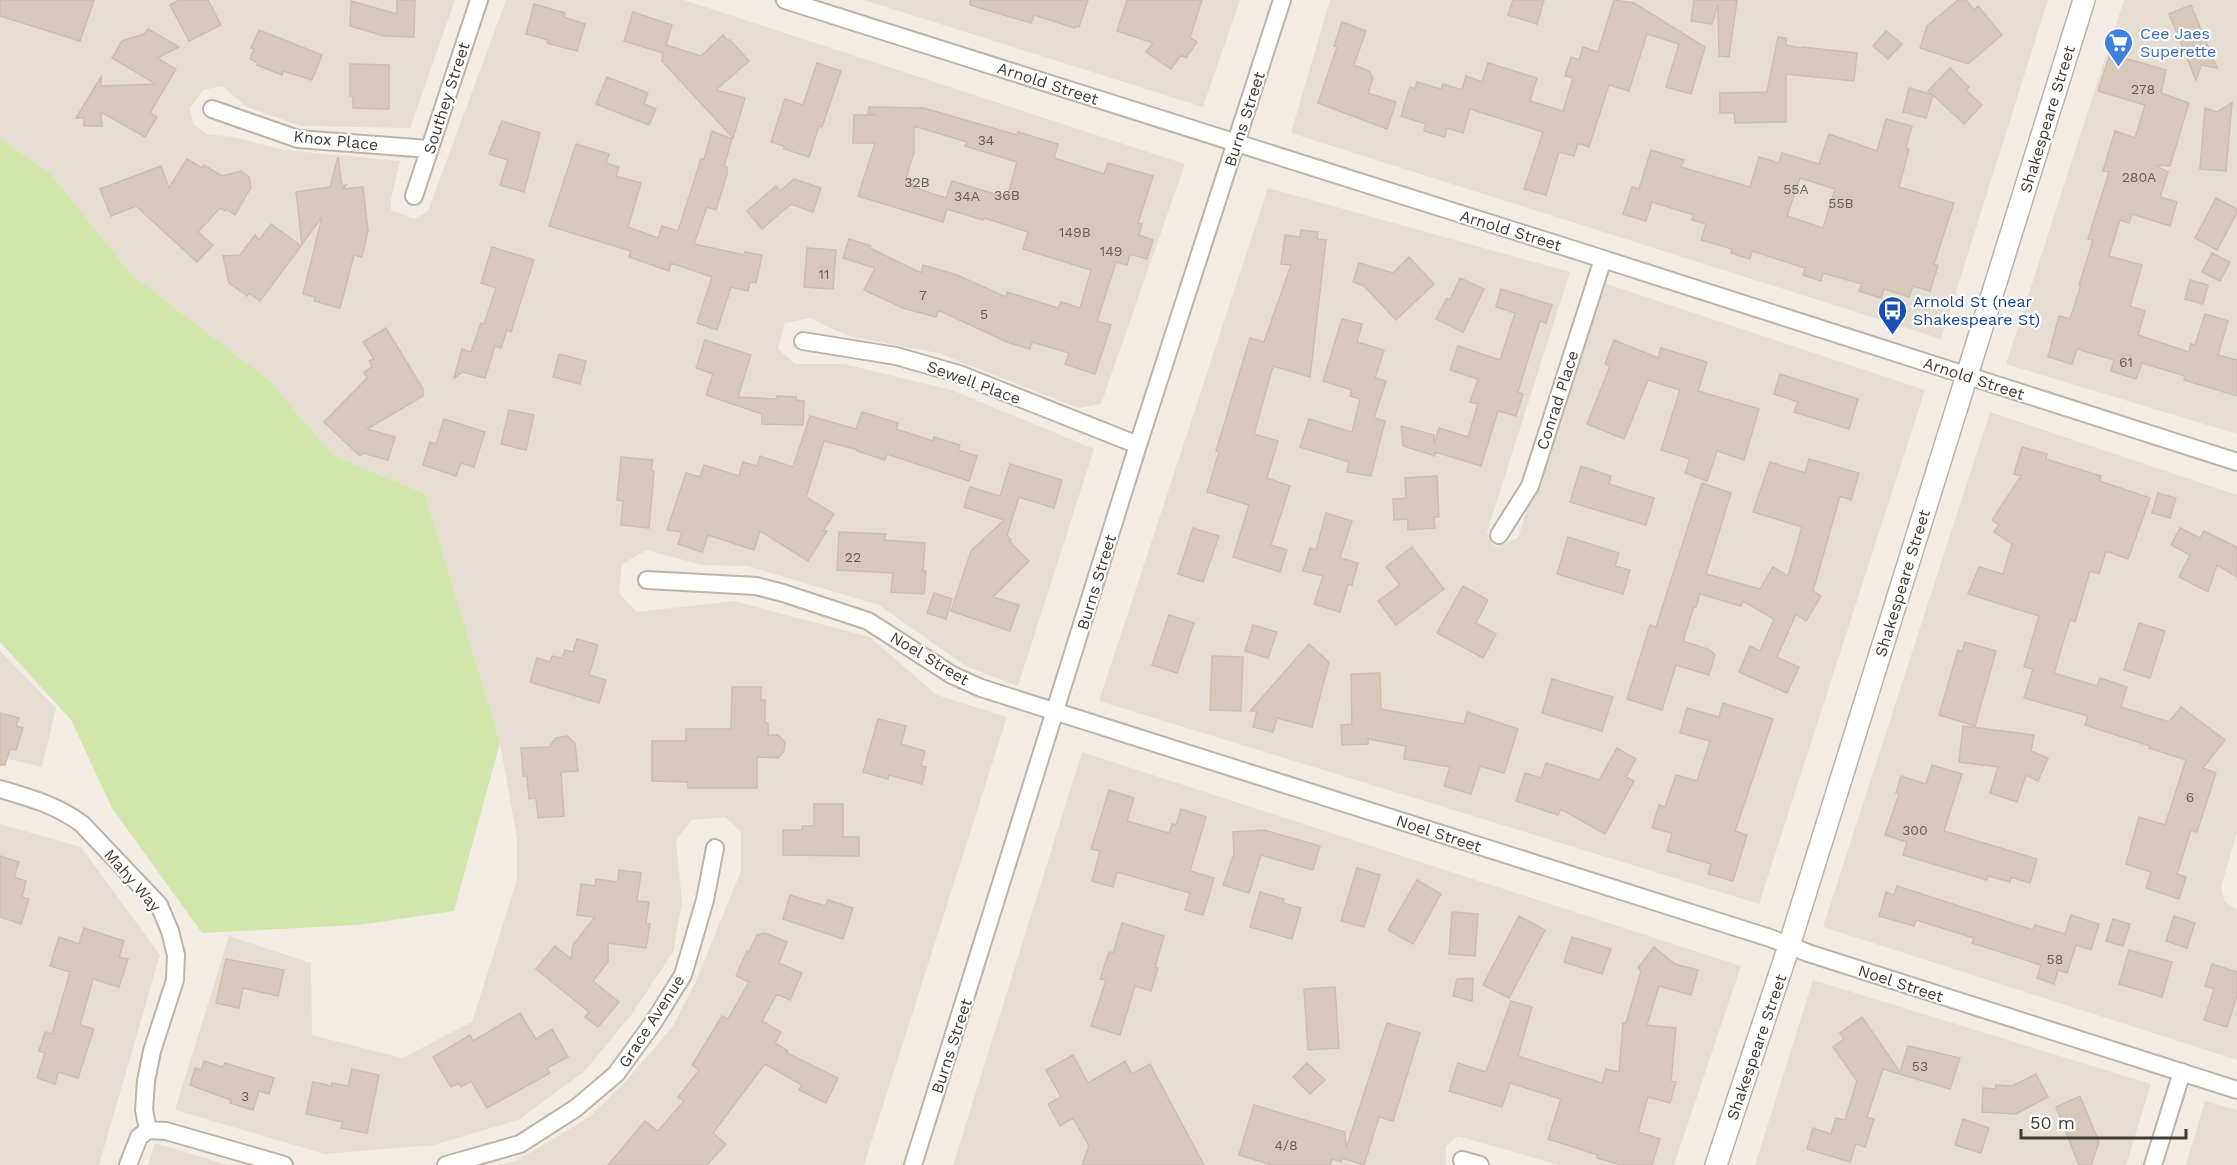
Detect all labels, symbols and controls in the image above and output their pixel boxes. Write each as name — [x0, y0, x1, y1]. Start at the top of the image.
place label: Cee Jaes Superette — [2140, 24, 2216, 61]
supermarket icon: Cee Jaes Superette — [2103, 26, 2135, 68]
street label: Southey Street — [419, 39, 474, 157]
street label: Shakespeare Street — [2016, 43, 2079, 195]
street label: Arnold Street — [995, 58, 1101, 109]
street label: Burns Street — [1220, 69, 1269, 169]
house number: 278 — [2131, 81, 2155, 97]
street label: Knox Place — [293, 127, 379, 154]
house number: 34 — [978, 132, 994, 148]
house number: 280A — [2122, 169, 2156, 185]
house number: 32B — [904, 174, 930, 190]
house number: 55A — [1783, 181, 1809, 197]
house number: 36B — [994, 187, 1020, 203]
house number: 34A — [954, 188, 980, 204]
house number: 55B — [1828, 195, 1854, 211]
street label: Arnold Street — [1458, 206, 1564, 255]
house number: 149B — [1059, 224, 1091, 240]
house number: 149 — [1100, 243, 1122, 259]
house number: 11 — [819, 266, 829, 282]
house number: 7 — [919, 287, 927, 303]
place label: Arnold St (near Shakespeare St) — [1913, 292, 2040, 329]
bus stop icon: Arnold St (near Shakespeare St) — [1876, 294, 1908, 336]
house number: 5 — [980, 306, 988, 322]
street label: Conrad Place — [1532, 348, 1582, 452]
street label: Arnold Street — [1921, 353, 2027, 404]
house number: 61 — [2119, 354, 2133, 370]
street label: Sewell Place — [924, 357, 1023, 408]
street label: Shakespeare Street — [1871, 507, 1934, 659]
street label: Burns Street — [1073, 532, 1120, 632]
house number: 22 — [845, 549, 861, 565]
street label: Noel Street — [887, 628, 973, 689]
house number: 6 — [2186, 789, 2194, 805]
street label: Noel Street — [1394, 811, 1484, 856]
house number: 300 — [1902, 822, 1928, 838]
street label: Mahy Way — [100, 845, 165, 916]
house number: 58 — [2047, 951, 2063, 967]
street label: Noel Street — [1856, 961, 1946, 1006]
street label: Grace Avenue — [614, 971, 688, 1071]
street label: Shakespeare Street — [1723, 971, 1790, 1123]
street label: Burns Street — [927, 996, 976, 1096]
house number: 53 — [1912, 1058, 1928, 1074]
house number: 3 — [241, 1088, 249, 1104]
scale bar — [2021, 1102, 2186, 1140]
text: 50 m — [2030, 1112, 2075, 1133]
house number: 4/8 — [1274, 1137, 1298, 1153]

